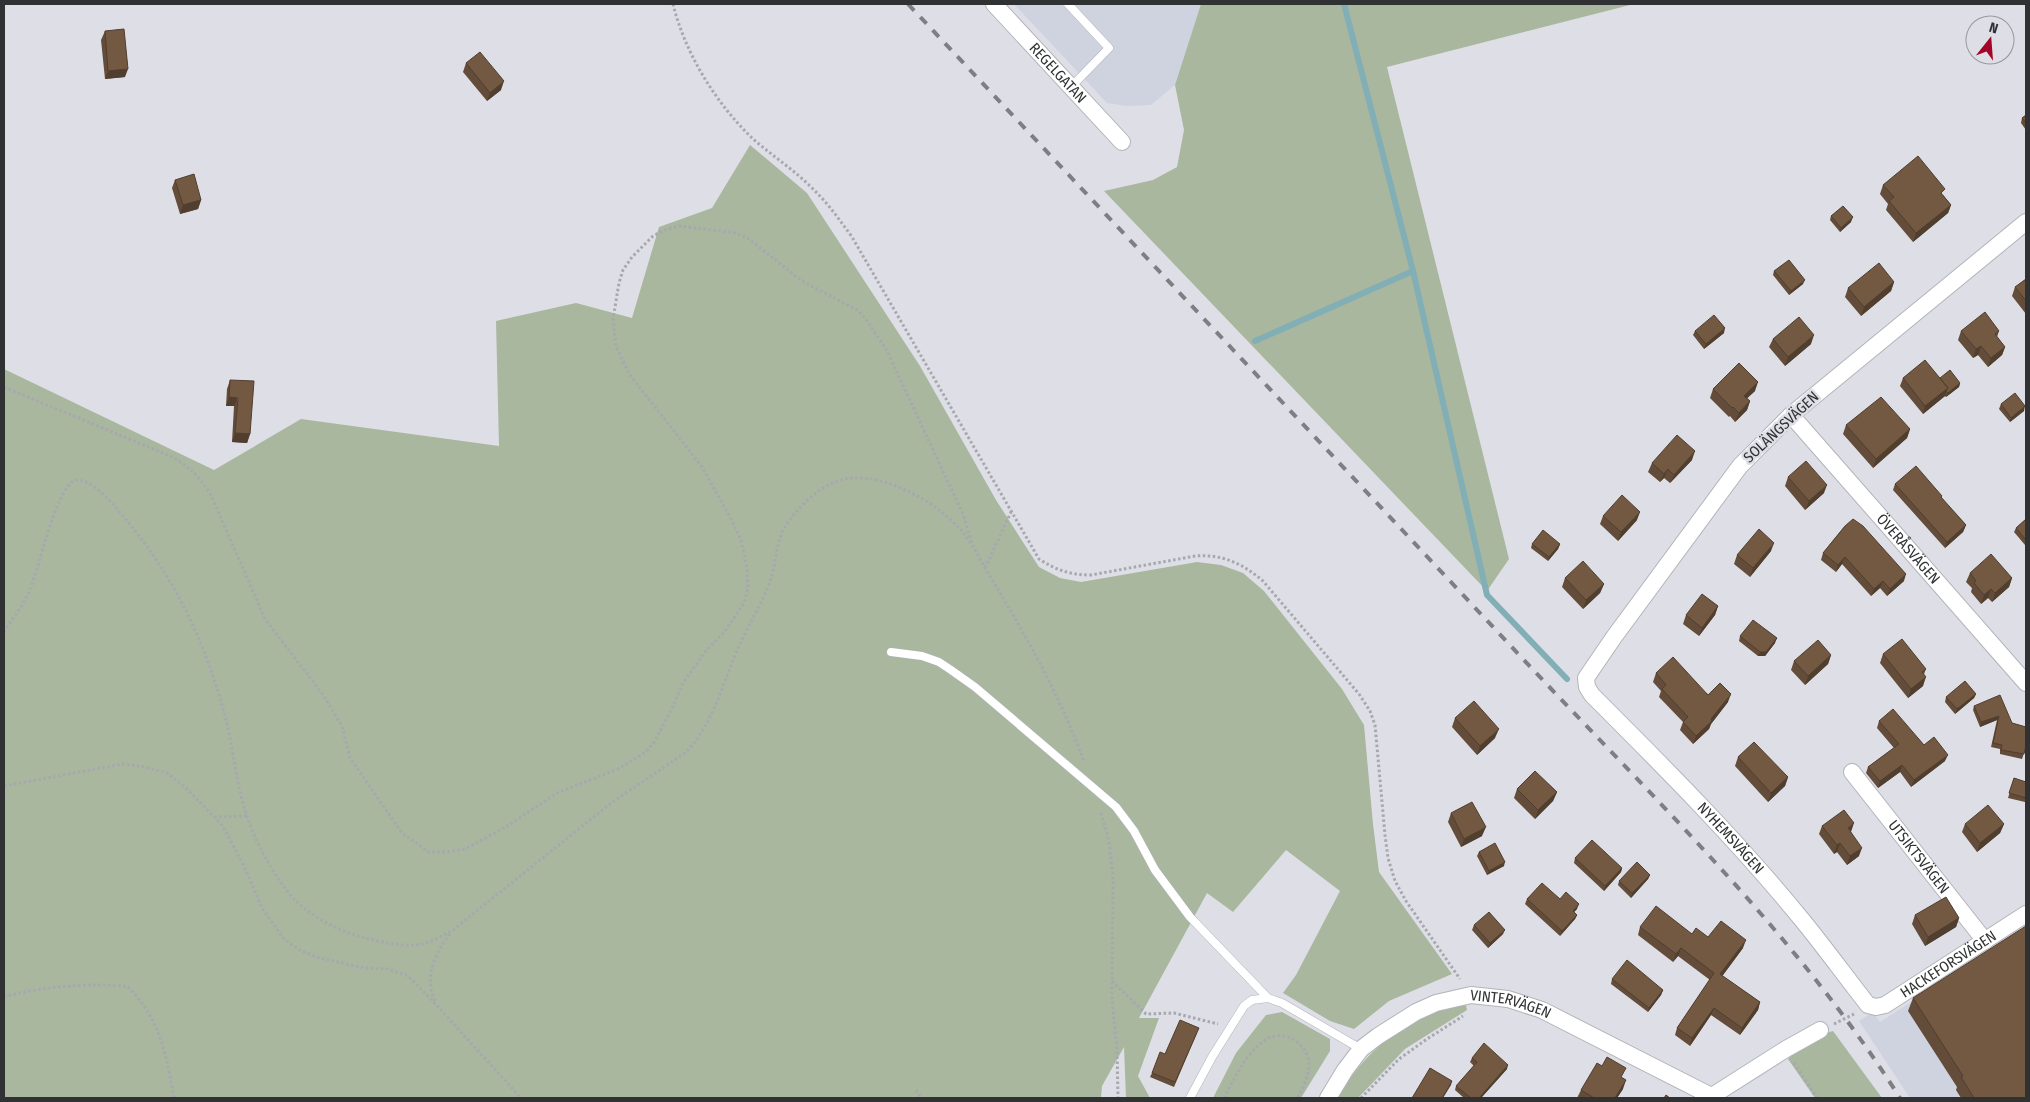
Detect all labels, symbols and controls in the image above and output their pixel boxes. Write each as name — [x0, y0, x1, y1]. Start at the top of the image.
north arrow — [1965, 15, 2015, 65]
text: N — [1987, 19, 2000, 37]
street label: REGELGATAN — [1026, 39, 1090, 107]
street label: SOLÄNGSVÄGEN — [1740, 388, 1822, 466]
street label: ÖVERÅSVÄGEN — [1873, 510, 1944, 588]
street label: NYHEMSVÄGEN — [1693, 799, 1768, 877]
street label: UTSIKTSVÄGEN — [1884, 817, 1953, 897]
street label: HACKEFORSVÄGEN — [1897, 927, 1999, 1002]
street label: VINTERVÄGEN — [1469, 986, 1554, 1022]

